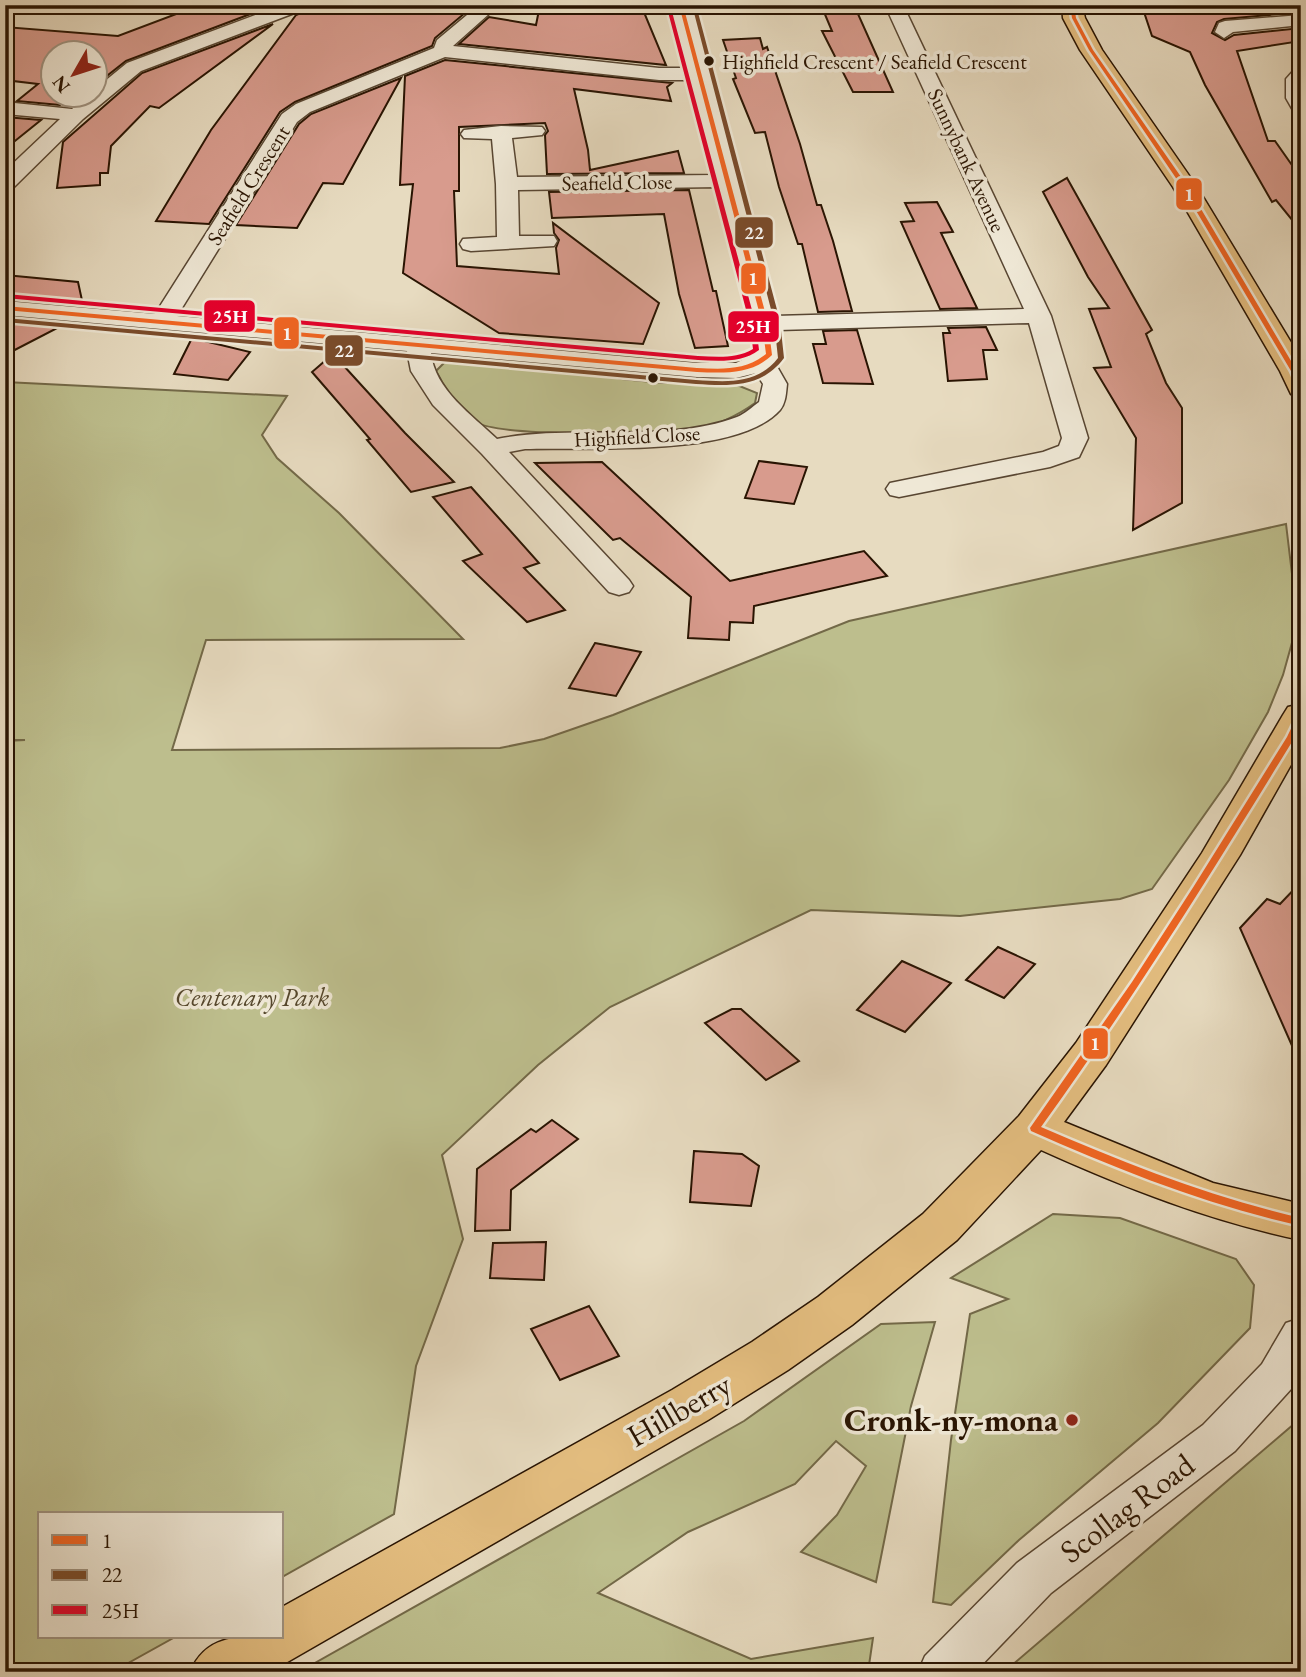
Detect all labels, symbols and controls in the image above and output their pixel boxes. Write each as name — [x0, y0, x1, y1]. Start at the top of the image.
north arrow — [38, 38, 108, 108]
place label: Highfield Crescent / Seafield Crescent — [722, 48, 1027, 75]
marker: Highfield Crescent / Seafield Crescent — [702, 54, 716, 68]
text: N — [46, 70, 76, 98]
street label: Sunnybank Avenue — [922, 84, 1012, 236]
street label: Seafield Crescent — [200, 120, 296, 250]
street label: Seafield Close — [561, 168, 673, 196]
line badge: 1 — [1175, 177, 1203, 211]
text: 1 — [1184, 182, 1194, 207]
line badge: 22 — [734, 216, 774, 249]
text: 22 — [744, 220, 764, 245]
line badge: 1 — [740, 262, 767, 295]
text: 1 — [748, 266, 758, 291]
line badge: 25H — [203, 299, 256, 333]
text: 25H — [212, 304, 248, 329]
line badge: 25H — [727, 310, 780, 343]
text: 25H — [735, 314, 771, 339]
line badge: 1 — [273, 316, 300, 350]
text: 1 — [282, 321, 292, 346]
line badge: 22 — [324, 334, 364, 367]
text: 22 — [334, 338, 354, 363]
unlabelled marker — [646, 371, 660, 385]
street label: Highfield Close — [573, 419, 701, 453]
park label: Centenary Park — [175, 980, 329, 1014]
line badge: 1 — [1082, 1027, 1109, 1060]
text: 1 — [1090, 1031, 1100, 1056]
street label: Hillberry — [619, 1363, 739, 1457]
place label: Cronk-ny-mona — [844, 1399, 1059, 1441]
marker: Cronk-ny-mona — [1064, 1412, 1080, 1428]
street label: Scollag Road — [1051, 1443, 1203, 1572]
legend — [38, 1512, 284, 1638]
text: 1 — [102, 1527, 112, 1554]
text: 22 — [102, 1561, 122, 1588]
text: 25H — [102, 1597, 139, 1624]

